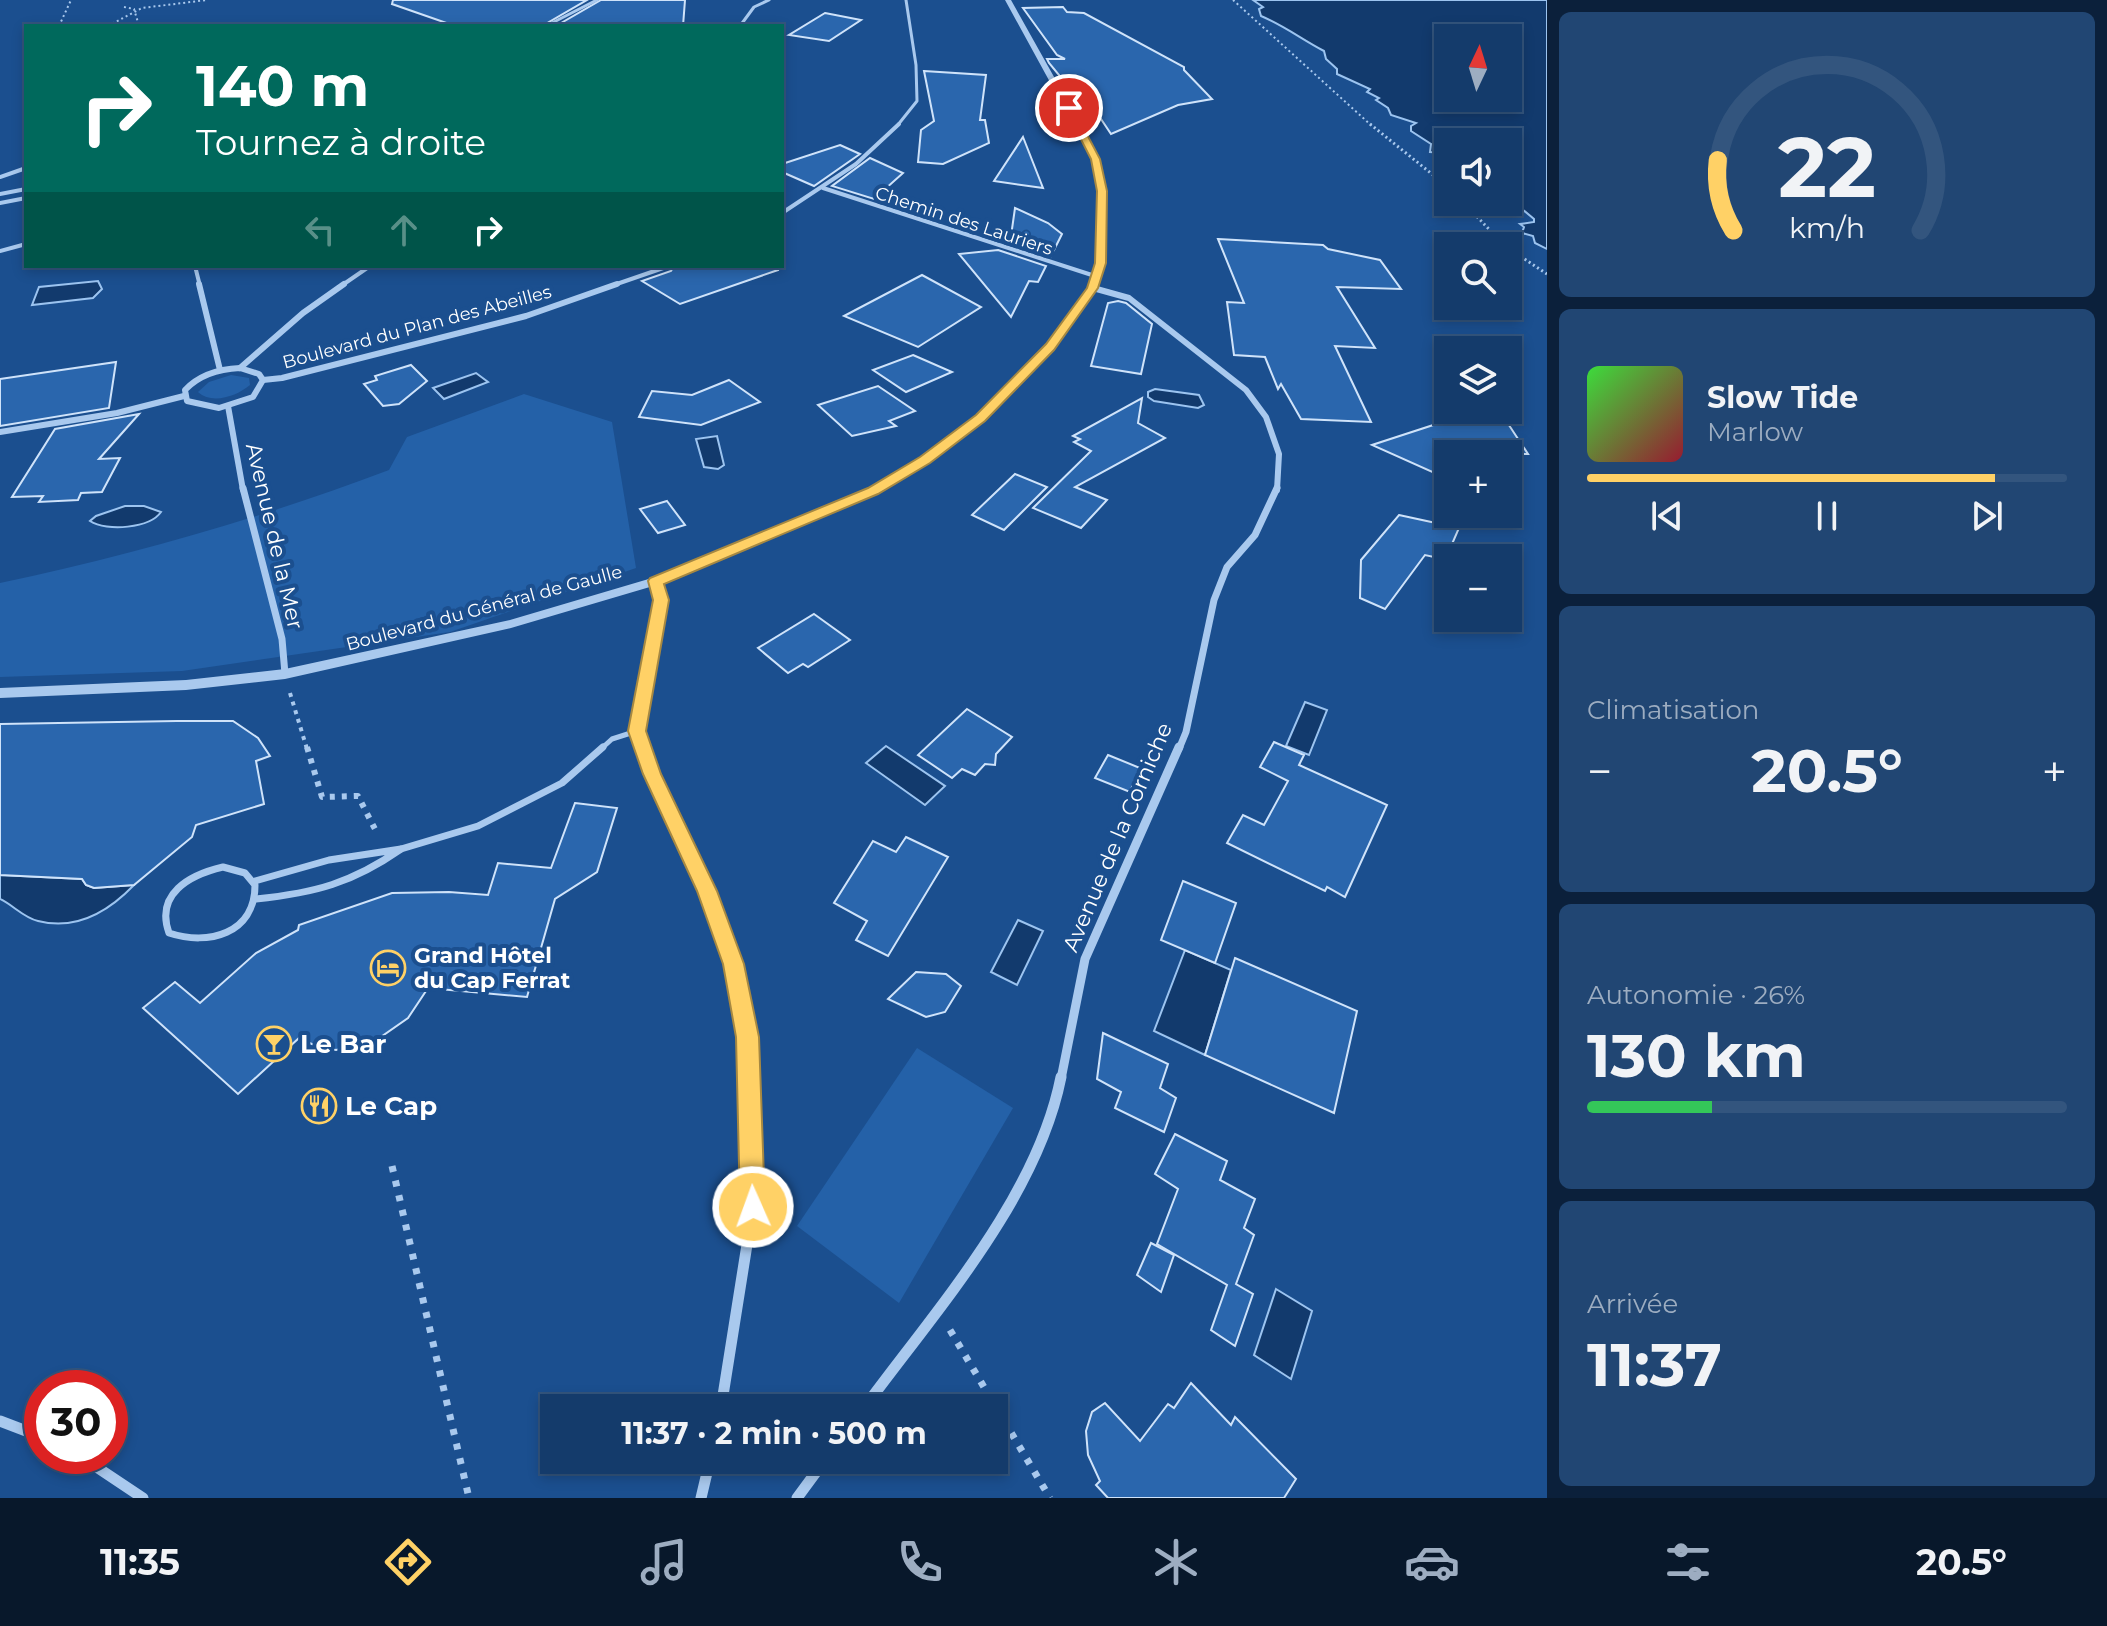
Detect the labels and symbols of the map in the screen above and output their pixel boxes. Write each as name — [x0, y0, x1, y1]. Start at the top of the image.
north arrow — [1434, 24, 1522, 112]
pin — [1035, 74, 1103, 142]
street label: Chemin des Lauriers — [872, 182, 1056, 260]
street label: Boulevard du Plan des Abeilles — [280, 280, 554, 374]
street label: Avenue de la Mer — [240, 440, 309, 632]
street label: Boulevard du Général de Gaulle — [344, 560, 625, 655]
street label: Avenue de la Corniche — [1057, 719, 1178, 956]
place label: Grand Hôtel du Cap Ferrat — [414, 942, 571, 994]
hotel icon: Grand Hôtel du Cap Ferrat — [369, 949, 407, 987]
bar icon: Le Bar — [255, 1025, 293, 1063]
place label: Le Bar — [300, 1028, 387, 1060]
restaurant icon: Le Cap — [300, 1087, 338, 1125]
place label: Le Cap — [345, 1090, 437, 1122]
position arrow — [711, 1165, 795, 1249]
speed limit sign: 30 — [24, 1370, 128, 1474]

